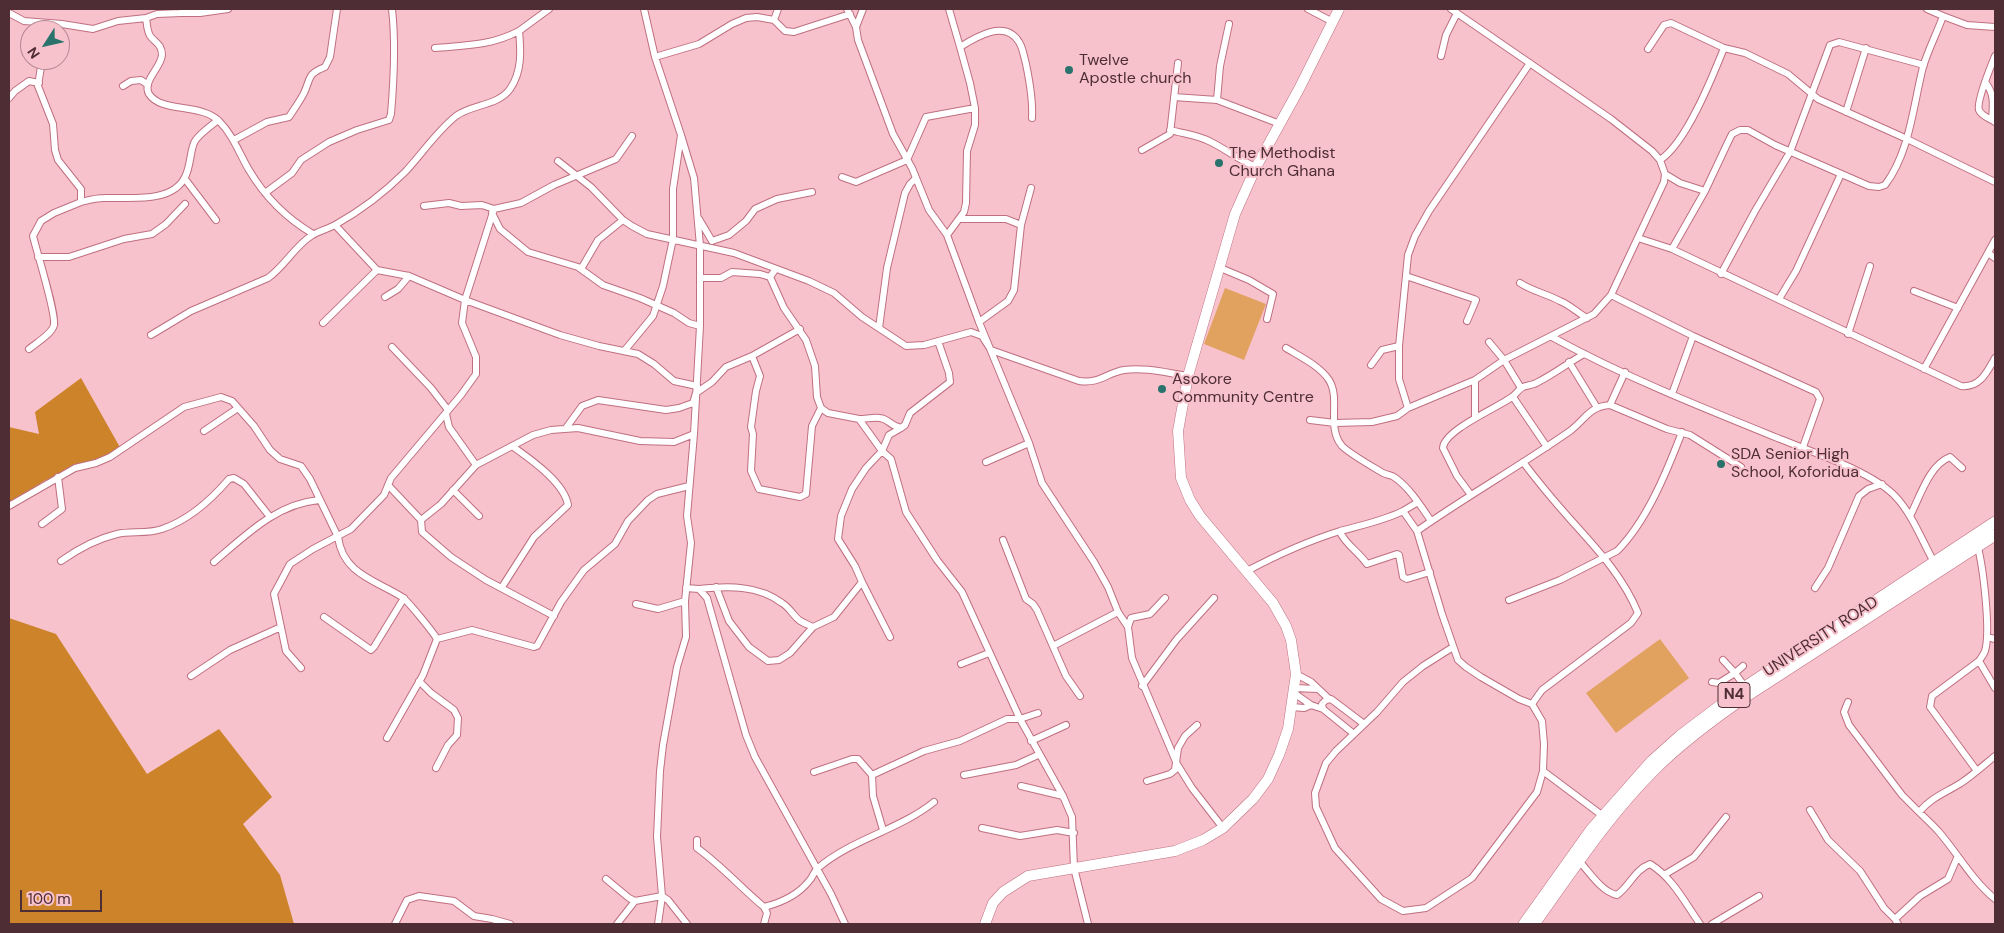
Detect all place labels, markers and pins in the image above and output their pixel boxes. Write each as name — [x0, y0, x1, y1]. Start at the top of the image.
place label: Twelve Apostle church — [1079, 51, 1191, 89]
marker: Twelve Apostle church — [1063, 64, 1075, 76]
place label: The Methodist Church Ghana — [1229, 144, 1336, 182]
marker: The Methodist Church Ghana — [1213, 157, 1225, 169]
place label: Asokore Community Centre — [1172, 370, 1314, 408]
marker: Asokore Community Centre — [1156, 383, 1168, 395]
place label: SDA Senior High School, Koforidua — [1731, 445, 1859, 483]
marker: SDA Senior High School, Koforidua — [1715, 458, 1727, 470]

